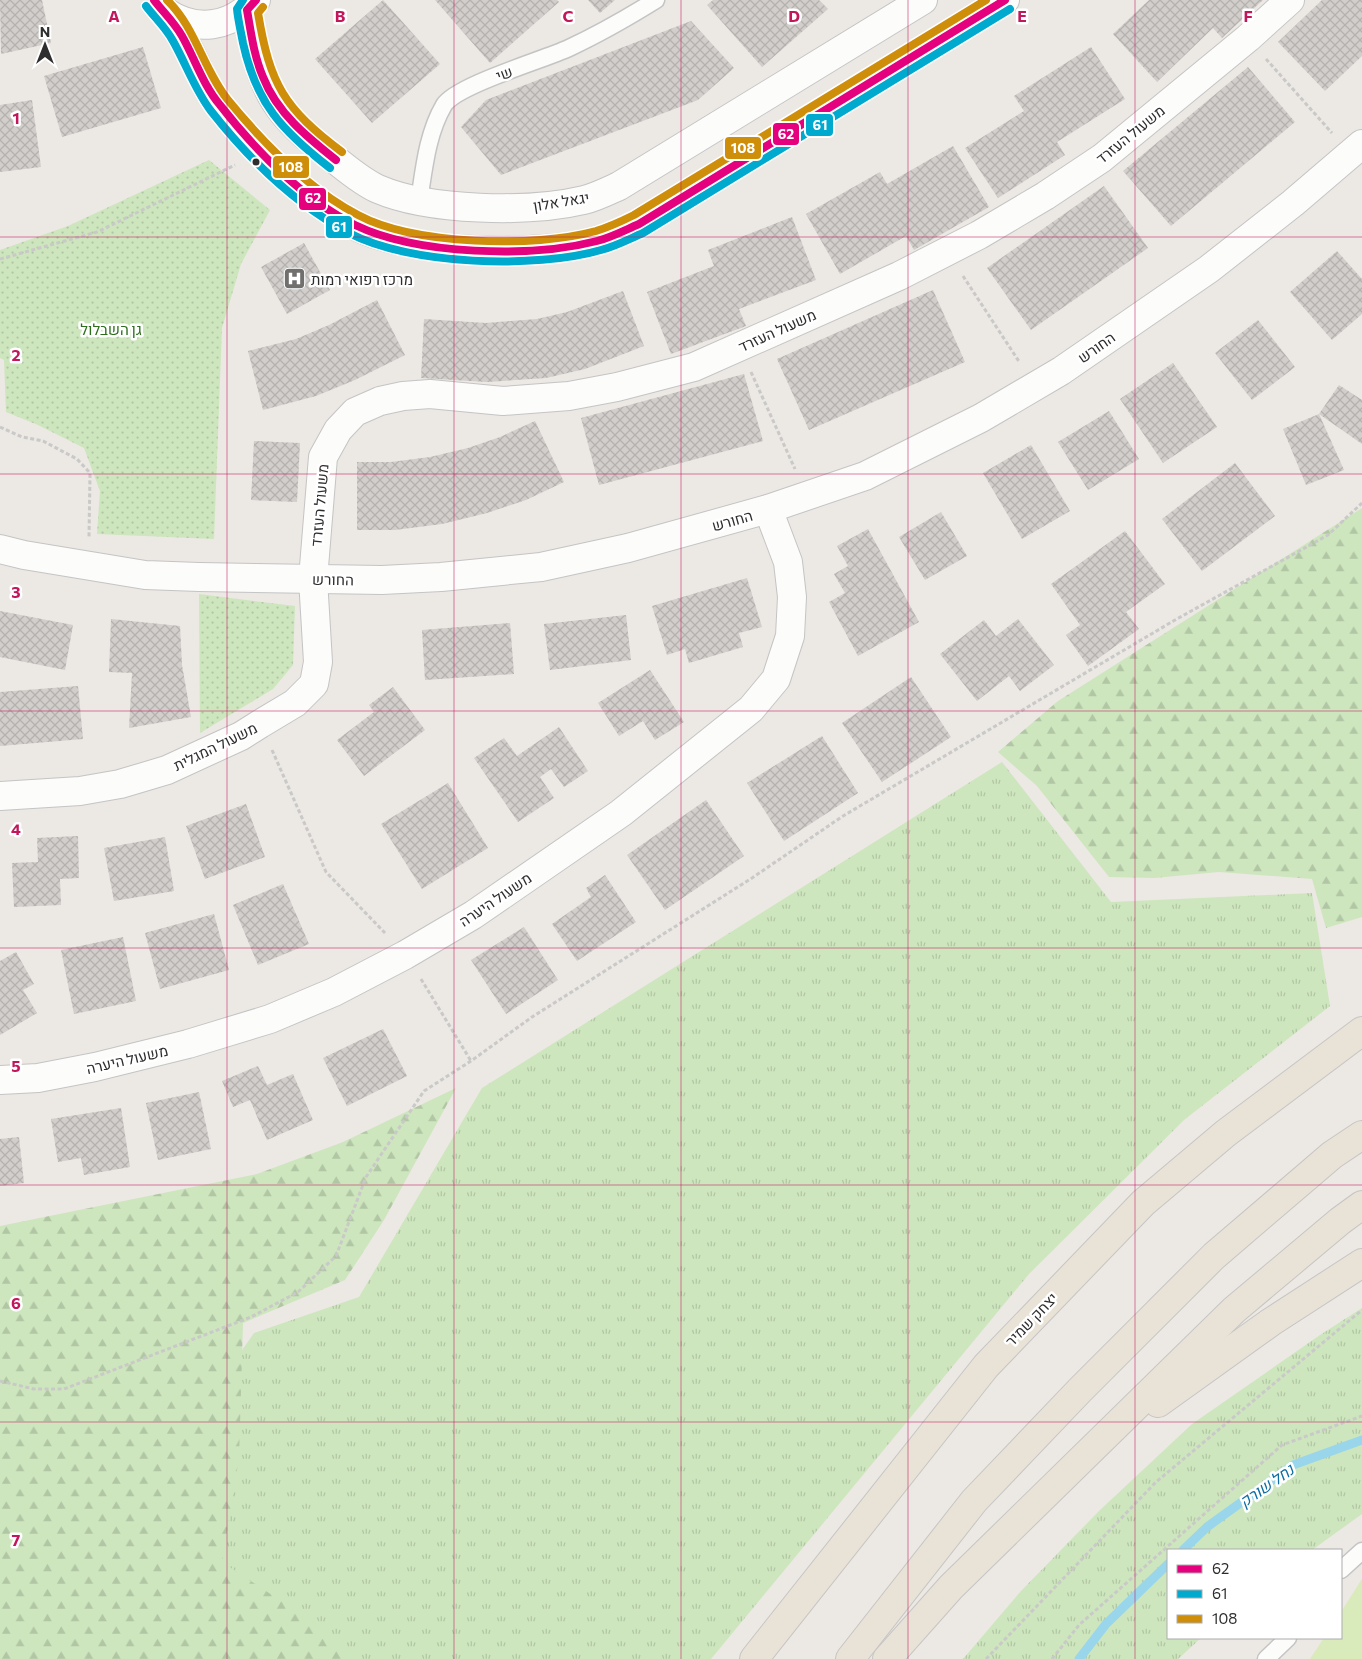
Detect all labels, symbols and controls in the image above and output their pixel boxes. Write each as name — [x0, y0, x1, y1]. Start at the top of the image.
text: A — [108, 6, 120, 25]
text: B — [335, 6, 346, 25]
text: C — [563, 6, 574, 25]
text: D — [788, 6, 800, 25]
text: E — [1017, 6, 1027, 25]
text: F — [1243, 6, 1253, 25]
north arrow — [20, 20, 70, 70]
text: N — [40, 23, 50, 40]
street label: שי — [493, 62, 515, 84]
street label: משעול העזרד — [1092, 101, 1168, 167]
text: 1 — [12, 108, 20, 127]
line badge: 61 — [805, 113, 834, 137]
text: 61 — [813, 116, 827, 133]
line badge: 62 — [772, 122, 800, 146]
text: 62 — [778, 125, 794, 142]
line badge: 108 — [724, 136, 762, 160]
text: 108 — [731, 139, 755, 156]
line badge: 108 — [272, 155, 310, 179]
unlabelled marker — [251, 157, 261, 167]
text: 108 — [279, 158, 303, 175]
line badge: 62 — [298, 187, 327, 211]
street label: יגאל אלון — [532, 188, 590, 214]
text: 62 — [305, 189, 321, 206]
line badge: 61 — [325, 215, 353, 239]
text: 61 — [332, 218, 346, 235]
hospital icon: מרכז רפואי רמות — [283, 267, 307, 291]
place label: מרכז רפואי רמות — [311, 270, 413, 288]
street label: משעול העזרד — [735, 305, 819, 355]
park label: גן השבלול — [80, 320, 142, 338]
street label: החורש — [1074, 328, 1118, 366]
text: 2 — [11, 345, 21, 364]
street label: משעול העזרד — [306, 463, 332, 547]
street label: החורש — [710, 506, 754, 534]
street label: החורש — [312, 570, 354, 588]
text: 3 — [11, 582, 21, 601]
street label: משעול המגלית — [170, 718, 260, 774]
text: 4 — [11, 819, 21, 838]
street label: משעול היערה — [455, 868, 535, 930]
street label: משעול היערה — [84, 1041, 170, 1077]
text: 5 — [11, 1056, 21, 1075]
street label: יצחק שמיר — [1001, 1289, 1061, 1349]
text: 6 — [11, 1293, 21, 1312]
water label: נחל שורק — [1235, 1459, 1298, 1511]
text: 7 — [12, 1530, 21, 1549]
legend — [1167, 1549, 1342, 1639]
text: 62 — [1212, 1559, 1229, 1577]
text: 61 — [1212, 1584, 1228, 1602]
text: 108 — [1212, 1609, 1237, 1627]

